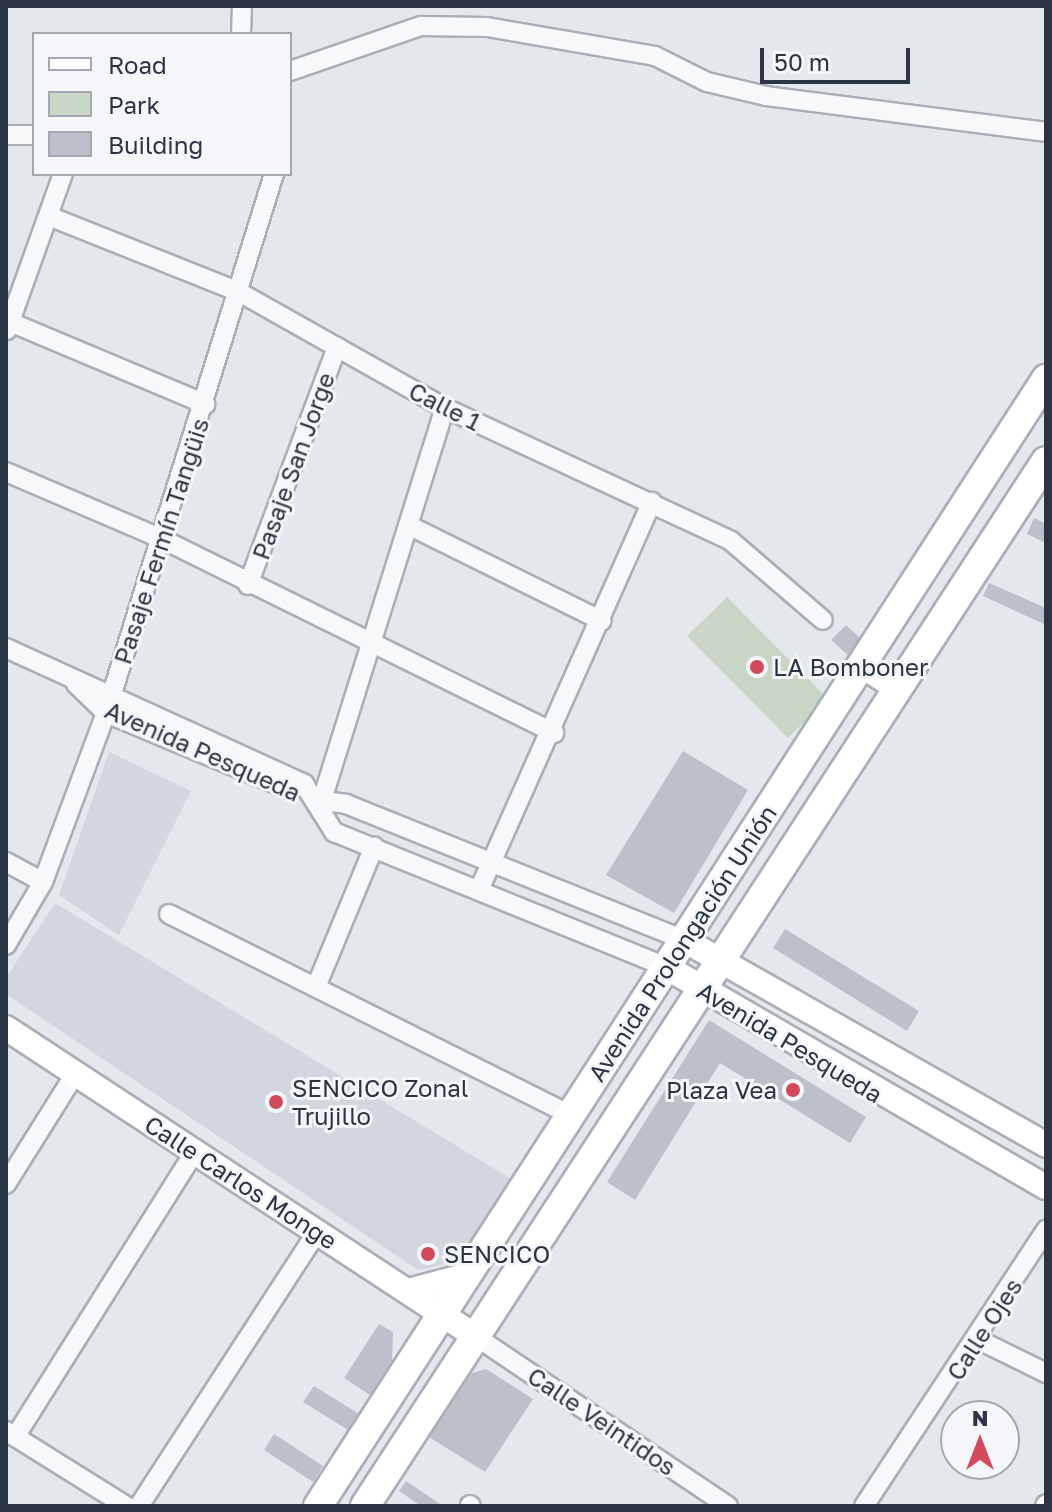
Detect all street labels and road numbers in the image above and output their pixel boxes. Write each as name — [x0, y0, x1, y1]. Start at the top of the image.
street label: Pasaje San Jorge — [246, 369, 340, 563]
street label: Calle 1 — [404, 376, 486, 436]
street label: Pasaje Fermín Tangüis — [108, 414, 214, 668]
street label: Avenida Pesqueda — [101, 695, 305, 807]
street label: Avenida Prolongación Unión — [582, 799, 782, 1087]
street label: Avenida Pesqueda — [692, 975, 888, 1109]
street label: Calle Carlos Monge — [140, 1109, 342, 1255]
street label: Calle Ojes — [940, 1273, 1028, 1385]
street label: Calle Veintidos — [523, 1361, 681, 1481]

